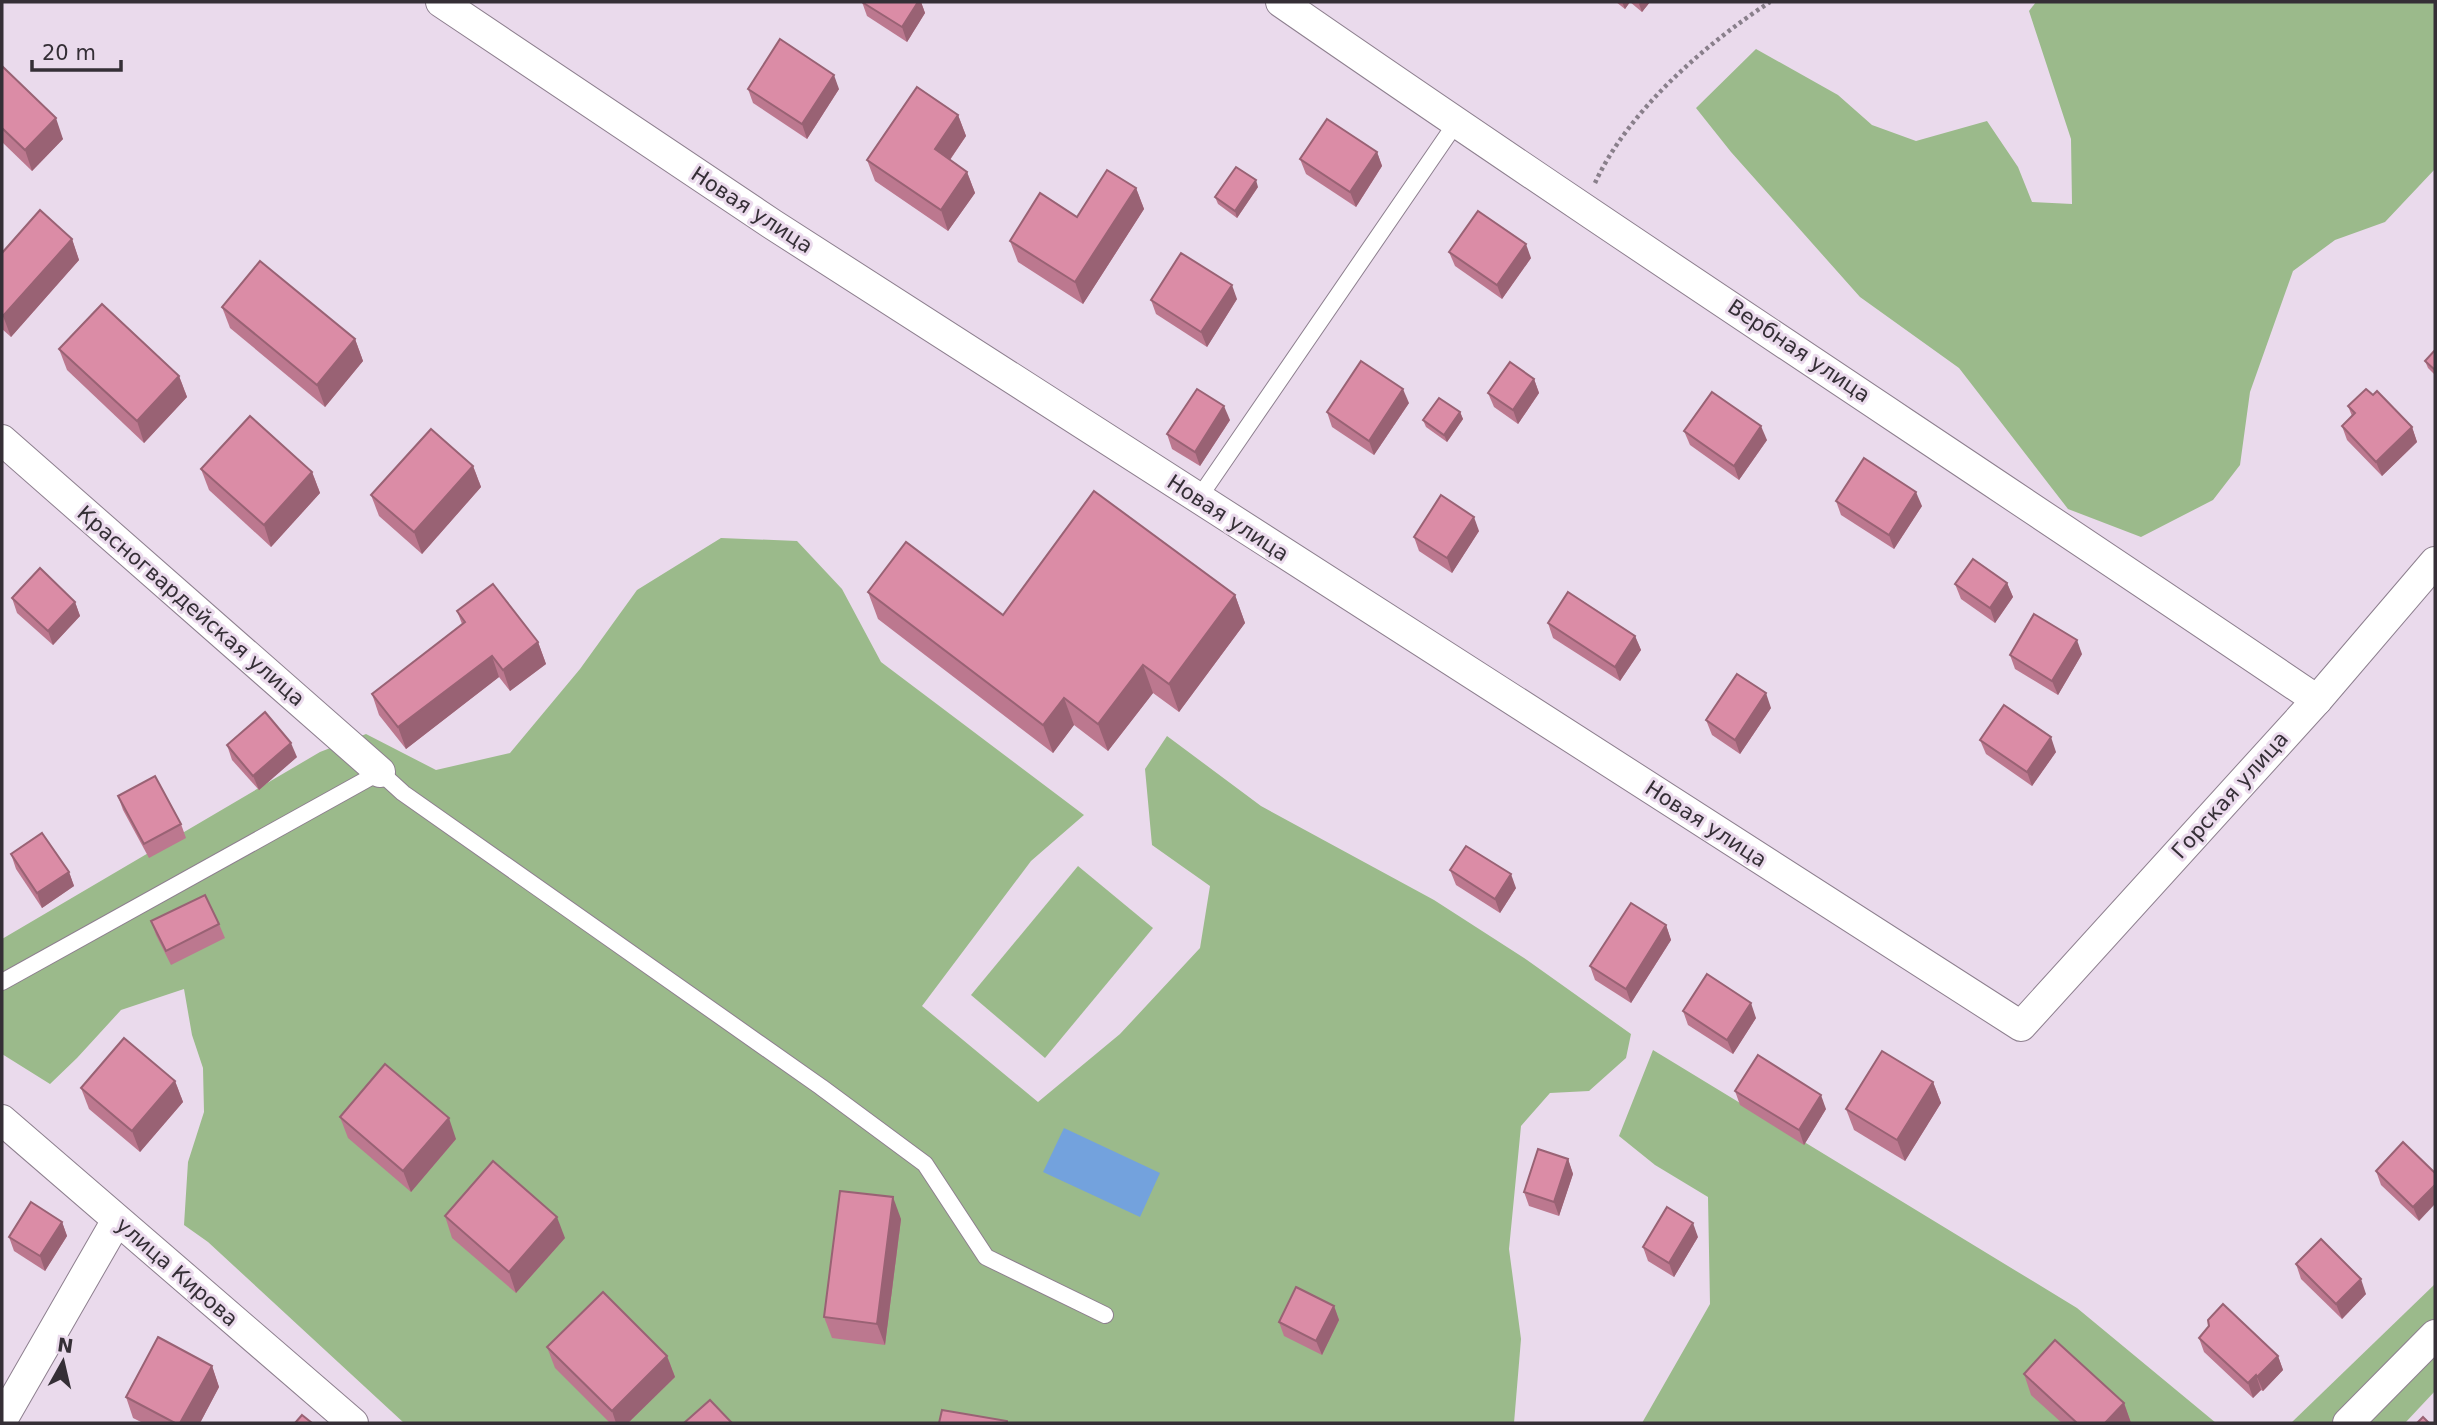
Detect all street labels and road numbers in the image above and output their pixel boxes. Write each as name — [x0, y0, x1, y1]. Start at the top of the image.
street label: Новая улица — [687, 162, 817, 258]
street label: Вербная улица — [1723, 295, 1875, 407]
street label: Новая улица — [1163, 470, 1293, 566]
street label: Красногвардейская улица — [73, 501, 309, 711]
street label: Горская улица — [2167, 727, 2293, 863]
street label: Новая улица — [1641, 776, 1771, 872]
street label: улица Кирова — [111, 1213, 243, 1331]

